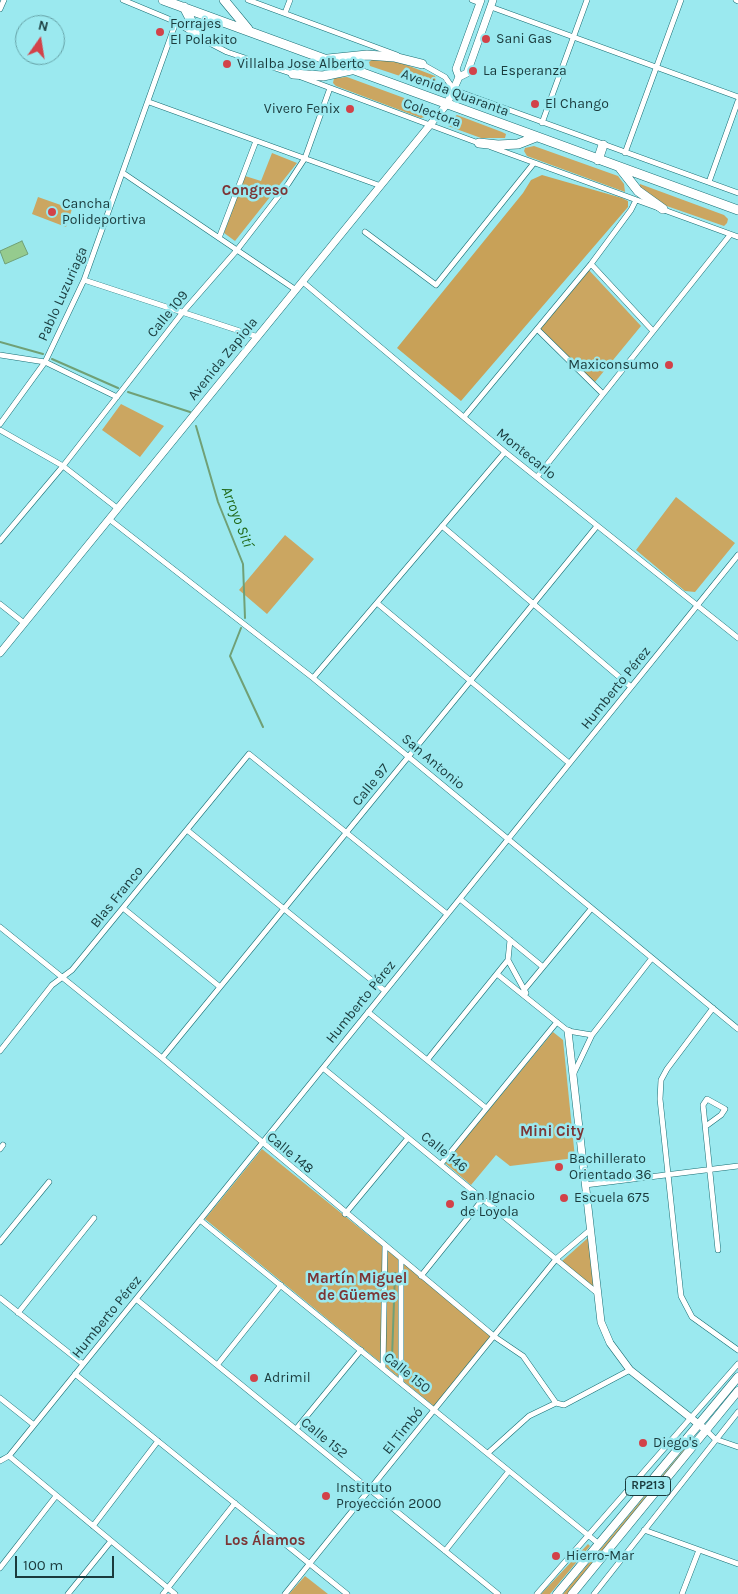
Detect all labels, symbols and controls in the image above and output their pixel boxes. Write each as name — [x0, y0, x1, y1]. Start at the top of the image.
north arrow — [15, 15, 65, 65]
text: N — [36, 16, 50, 35]
place label: Forrajes El Polakito — [170, 16, 237, 48]
marker: Forrajes El Polakito — [154, 26, 166, 38]
place label: Sani Gas — [496, 31, 552, 47]
marker: Sani Gas — [480, 33, 492, 45]
place label: Villalba Jose Alberto — [237, 56, 364, 72]
marker: Villalba Jose Alberto — [221, 58, 233, 70]
place label: La Esperanza — [483, 63, 567, 79]
marker: La Esperanza — [467, 65, 479, 77]
street label: Avenida Quaranta — [399, 66, 511, 120]
street label: Colectora — [401, 95, 463, 131]
place label: El Chango — [545, 96, 609, 112]
marker: El Chango — [529, 98, 541, 110]
place label: Vivero Fenix — [264, 101, 340, 117]
marker: Vivero Fenix — [344, 103, 356, 115]
district label: Congreso — [222, 182, 288, 200]
place label: Cancha Polideportiva — [62, 196, 146, 228]
marker: Cancha Polideportiva — [46, 206, 58, 218]
street label: Pablo Luzuriaga — [35, 244, 91, 344]
street label: Calle 109 — [144, 287, 192, 341]
street label: Avenida Zapiola — [185, 314, 261, 404]
place label: Maxiconsumo — [568, 357, 659, 373]
marker: Maxiconsumo — [663, 359, 675, 371]
street label: Montecarlo — [493, 425, 559, 483]
water label: Arroyo Sití — [217, 484, 257, 550]
street label: Humberto Pérez — [578, 643, 654, 733]
street label: San Antonio — [398, 731, 468, 793]
street label: Calle 97 — [349, 761, 393, 809]
street label: Blas Franco — [87, 863, 147, 931]
street label: Humberto Pérez — [323, 957, 399, 1047]
district label: Mini City — [520, 1123, 584, 1141]
street label: Calle 146 — [417, 1128, 471, 1176]
street label: Calle 148 — [263, 1129, 317, 1177]
place label: Bachillerato Orientado 36 — [569, 1151, 651, 1184]
marker: Bachillerato Orientado 36 — [553, 1161, 565, 1173]
place label: San Ignacio de Loyola — [460, 1188, 535, 1220]
place label: Escuela 675 — [574, 1190, 650, 1206]
marker: Escuela 675 — [558, 1192, 570, 1204]
marker: San Ignacio de Loyola — [444, 1198, 456, 1210]
district label: Martín Miguel de Güemes — [307, 1270, 407, 1305]
street label: Humberto Pérez — [69, 1272, 145, 1362]
street label: Calle 150 — [380, 1349, 434, 1397]
place label: Adrimil — [264, 1370, 311, 1386]
marker: Adrimil — [248, 1372, 260, 1384]
street label: El Timbó — [379, 1404, 427, 1458]
street label: Calle 152 — [297, 1414, 351, 1462]
place label: Diego's — [653, 1435, 698, 1451]
marker: Diego's — [637, 1437, 649, 1449]
road number: RP213 — [626, 1476, 670, 1495]
place label: Instituto Proyección 2000 — [336, 1480, 441, 1512]
marker: Instituto Proyección 2000 — [320, 1490, 332, 1502]
district label: Los Álamos — [225, 1532, 305, 1550]
scale bar — [18, 1546, 116, 1578]
place label: Hierro-Mar — [566, 1548, 634, 1564]
marker: Hierro-Mar — [550, 1550, 562, 1562]
text: 100 m — [23, 1556, 63, 1574]

